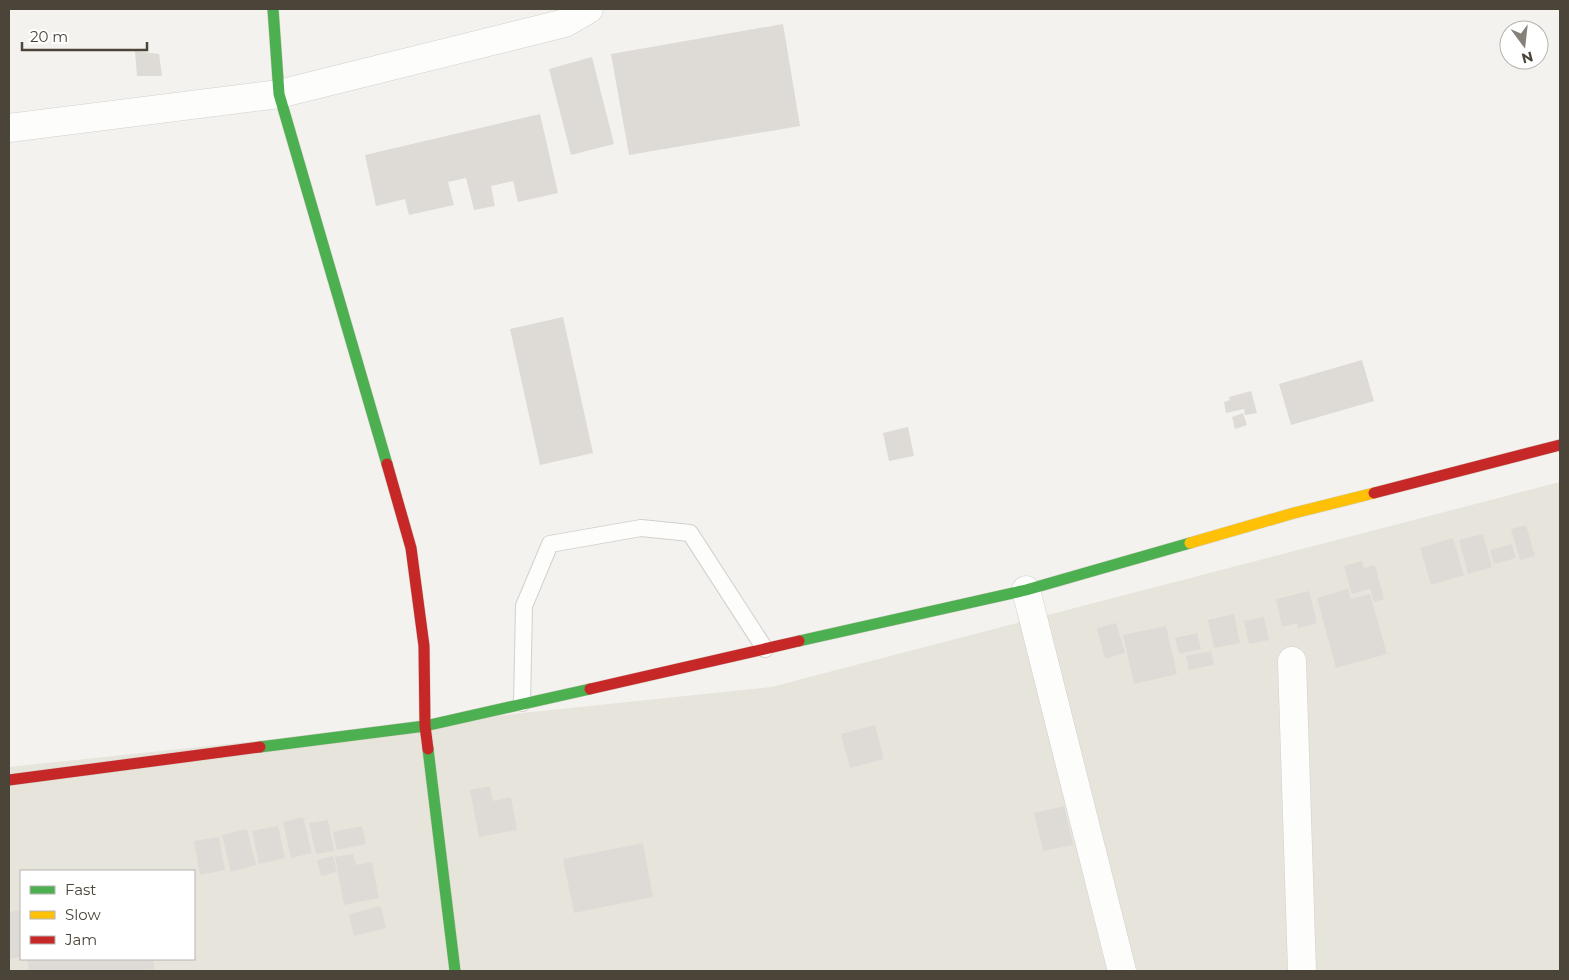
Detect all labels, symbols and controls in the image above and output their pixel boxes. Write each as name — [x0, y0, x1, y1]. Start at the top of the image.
scale bar — [22, 20, 148, 52]
north arrow — [1499, 20, 1549, 70]
text: 20 m — [30, 27, 68, 46]
text: N — [1520, 47, 1535, 68]
legend — [20, 870, 195, 960]
text: Fast — [65, 880, 96, 899]
text: Slow — [65, 905, 101, 924]
text: Jam — [64, 930, 97, 949]

